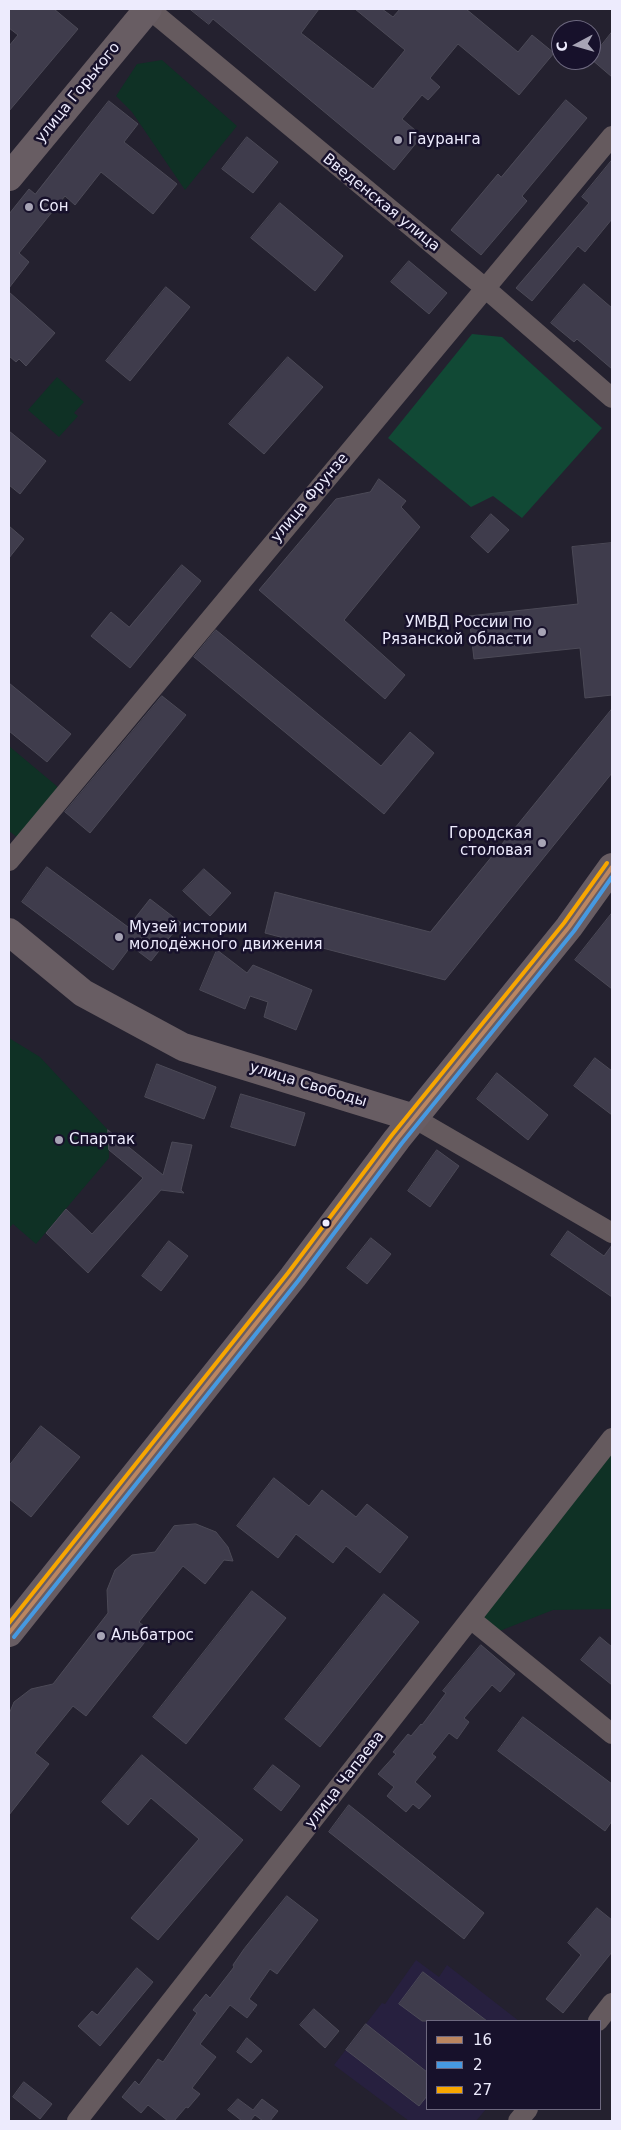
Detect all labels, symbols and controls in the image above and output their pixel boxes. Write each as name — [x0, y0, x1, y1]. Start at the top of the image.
north arrow — [551, 20, 601, 70]
street label: улица Горького — [32, 39, 124, 147]
text: С — [554, 41, 571, 52]
place label: Гауранга — [408, 131, 481, 149]
marker: Гауранга — [392, 134, 404, 146]
street label: Введенская улица — [319, 150, 443, 256]
place label: Сон — [39, 198, 68, 216]
marker: Сон — [23, 201, 35, 213]
street label: улица Фрунзе — [268, 450, 352, 546]
place label: УМВД России по Рязанской области — [382, 614, 532, 649]
marker: УМВД России по Рязанской области — [536, 626, 548, 638]
place label: Городская столовая — [449, 825, 532, 860]
marker: Городская столовая — [536, 837, 548, 849]
place label: Музей истории молодёжного движения — [129, 919, 322, 954]
marker: Музей истории молодёжного движения — [113, 931, 125, 943]
street label: улица Свободы — [247, 1059, 369, 1111]
place label: Спартак — [69, 1131, 135, 1149]
marker: Спартак — [53, 1134, 65, 1146]
unlabelled marker — [321, 1218, 331, 1228]
place label: Альбатрос — [111, 1627, 194, 1645]
marker: Альбатрос — [95, 1630, 107, 1642]
street label: улица Чапаева — [302, 1728, 388, 1832]
legend — [426, 2020, 601, 2110]
text: 16 — [473, 2031, 492, 2049]
text: 2 — [473, 2056, 483, 2074]
text: 27 — [473, 2081, 492, 2099]

